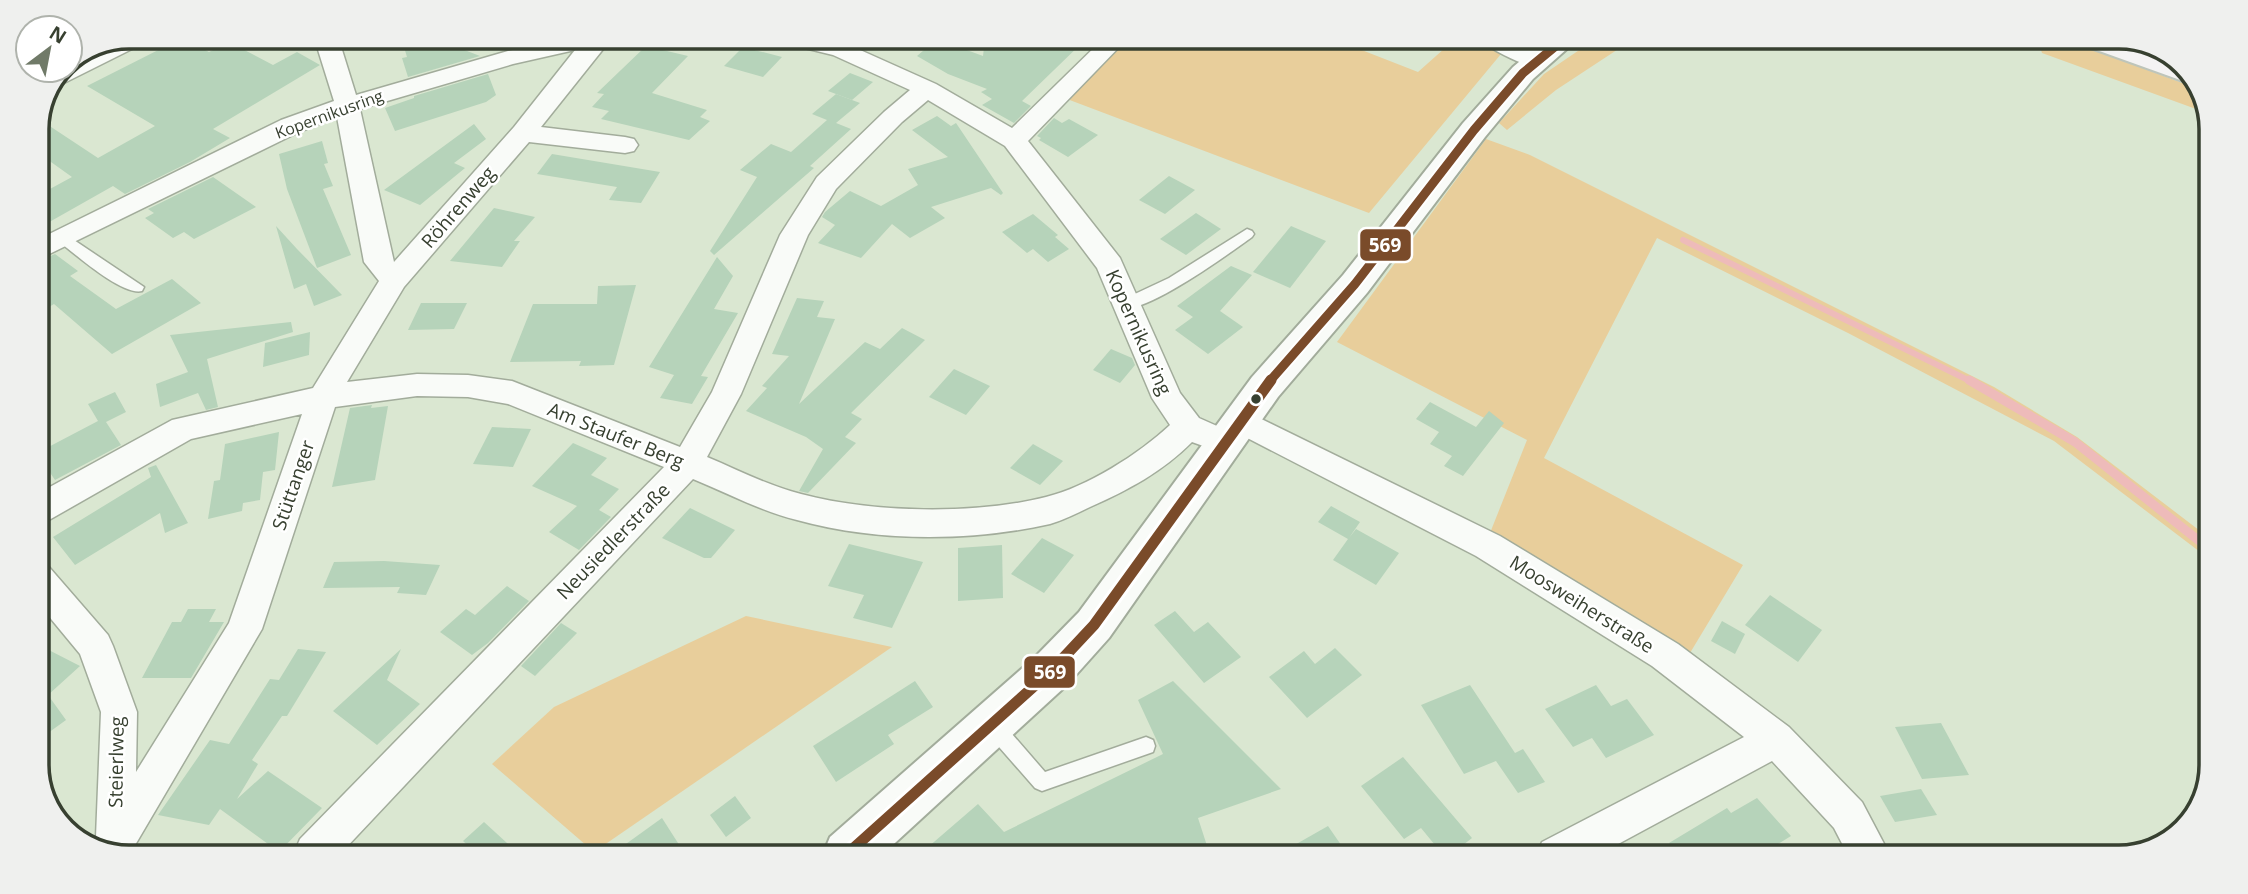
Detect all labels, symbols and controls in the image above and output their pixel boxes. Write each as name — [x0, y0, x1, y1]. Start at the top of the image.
north arrow — [14, 14, 84, 84]
text: N — [45, 19, 71, 50]
street label: Kopernikusring — [272, 84, 386, 144]
street label: Röhrenweg — [415, 161, 501, 253]
line badge: 569 — [1359, 228, 1412, 262]
text: 569 — [1369, 232, 1401, 258]
street label: Kopernikusring — [1100, 265, 1178, 399]
unlabelled marker — [1249, 392, 1263, 406]
street label: Am Staufer Berg — [544, 396, 688, 474]
street label: Stüttanger — [266, 436, 321, 533]
street label: Neusiedlerstraße — [551, 477, 675, 605]
street label: Moosweiherstraße — [1505, 549, 1659, 659]
line badge: 569 — [1023, 655, 1076, 689]
text: 569 — [1034, 659, 1066, 685]
street label: Steierlweg — [102, 716, 130, 808]

